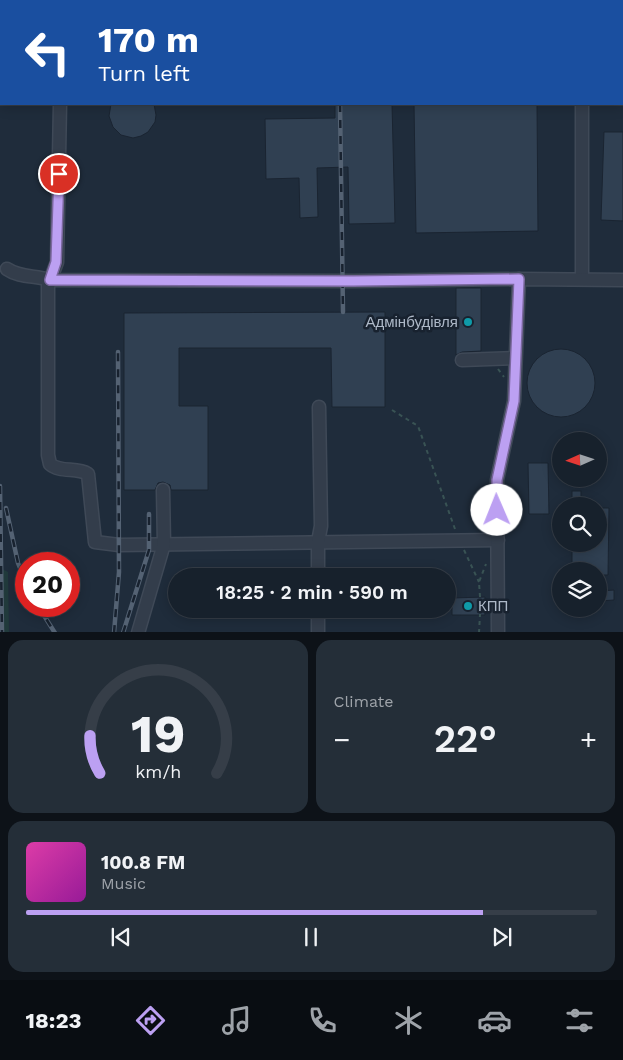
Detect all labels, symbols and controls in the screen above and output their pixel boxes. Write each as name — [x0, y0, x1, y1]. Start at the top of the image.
text: 170 m — [98, 19, 199, 61]
icon: left — [15, 20, 80, 85]
text: Turn left — [98, 61, 190, 86]
pin — [38, 153, 80, 195]
icon: arrive — [45, 160, 73, 188]
place label: Адмінбудівля — [365, 313, 458, 331]
marker: Адмінбудівля — [462, 316, 474, 328]
north arrow — [552, 432, 608, 488]
map controls — [552, 432, 607, 617]
position arrow — [470, 483, 522, 535]
button: search — [552, 497, 607, 552]
speed limit sign: 20 — [15, 552, 80, 617]
button: layers — [552, 562, 607, 617]
text: 18:25 · 2 min · 590 m — [216, 581, 408, 604]
place label: КПП — [478, 597, 508, 615]
marker: КПП — [462, 600, 474, 612]
text: Climate — [334, 692, 394, 711]
text: 19 — [131, 704, 185, 765]
text: 22° — [434, 717, 497, 761]
text: − — [334, 723, 350, 756]
text: + — [580, 723, 597, 756]
text: km/h — [135, 761, 181, 782]
text: 100.8 FM — [101, 851, 185, 874]
text: Music — [101, 874, 146, 893]
icon: previous — [107, 923, 135, 951]
icon: pause — [297, 923, 325, 951]
icon: next — [488, 923, 516, 951]
icon: directions — [133, 1003, 168, 1038]
icon: music — [219, 1003, 254, 1038]
icon: phone — [305, 1003, 340, 1038]
icon: climate — [391, 1003, 426, 1038]
icon: car — [477, 1003, 512, 1038]
icon: filters — [562, 1003, 597, 1038]
text: 18:23 — [25, 1008, 82, 1033]

